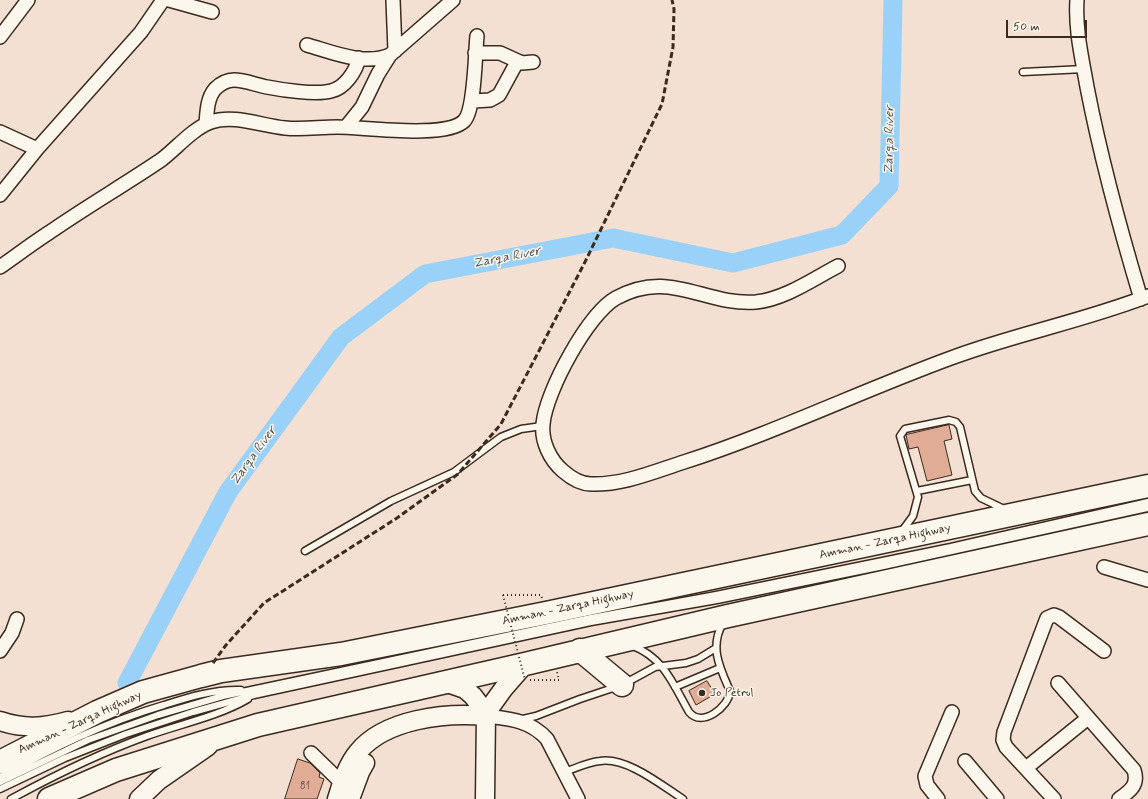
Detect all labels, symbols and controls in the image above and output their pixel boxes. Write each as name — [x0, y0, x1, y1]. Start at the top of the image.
scale bar — [1008, 12, 1089, 38]
text: 50 m — [1013, 19, 1040, 35]
water label: Zarqa River — [882, 106, 898, 174]
water label: Zarqa River — [472, 244, 542, 272]
water label: Zarqa River — [228, 424, 280, 488]
street label: Amman - Zarqa Highway — [818, 521, 952, 563]
street label: Amman - Zarqa Highway — [501, 587, 635, 629]
place label: Jo Petrol — [710, 686, 754, 700]
street label: Amman - Zarqa Highway — [16, 688, 144, 758]
marker: Jo Petrol — [697, 688, 707, 698]
house number: 81 — [300, 781, 310, 793]

